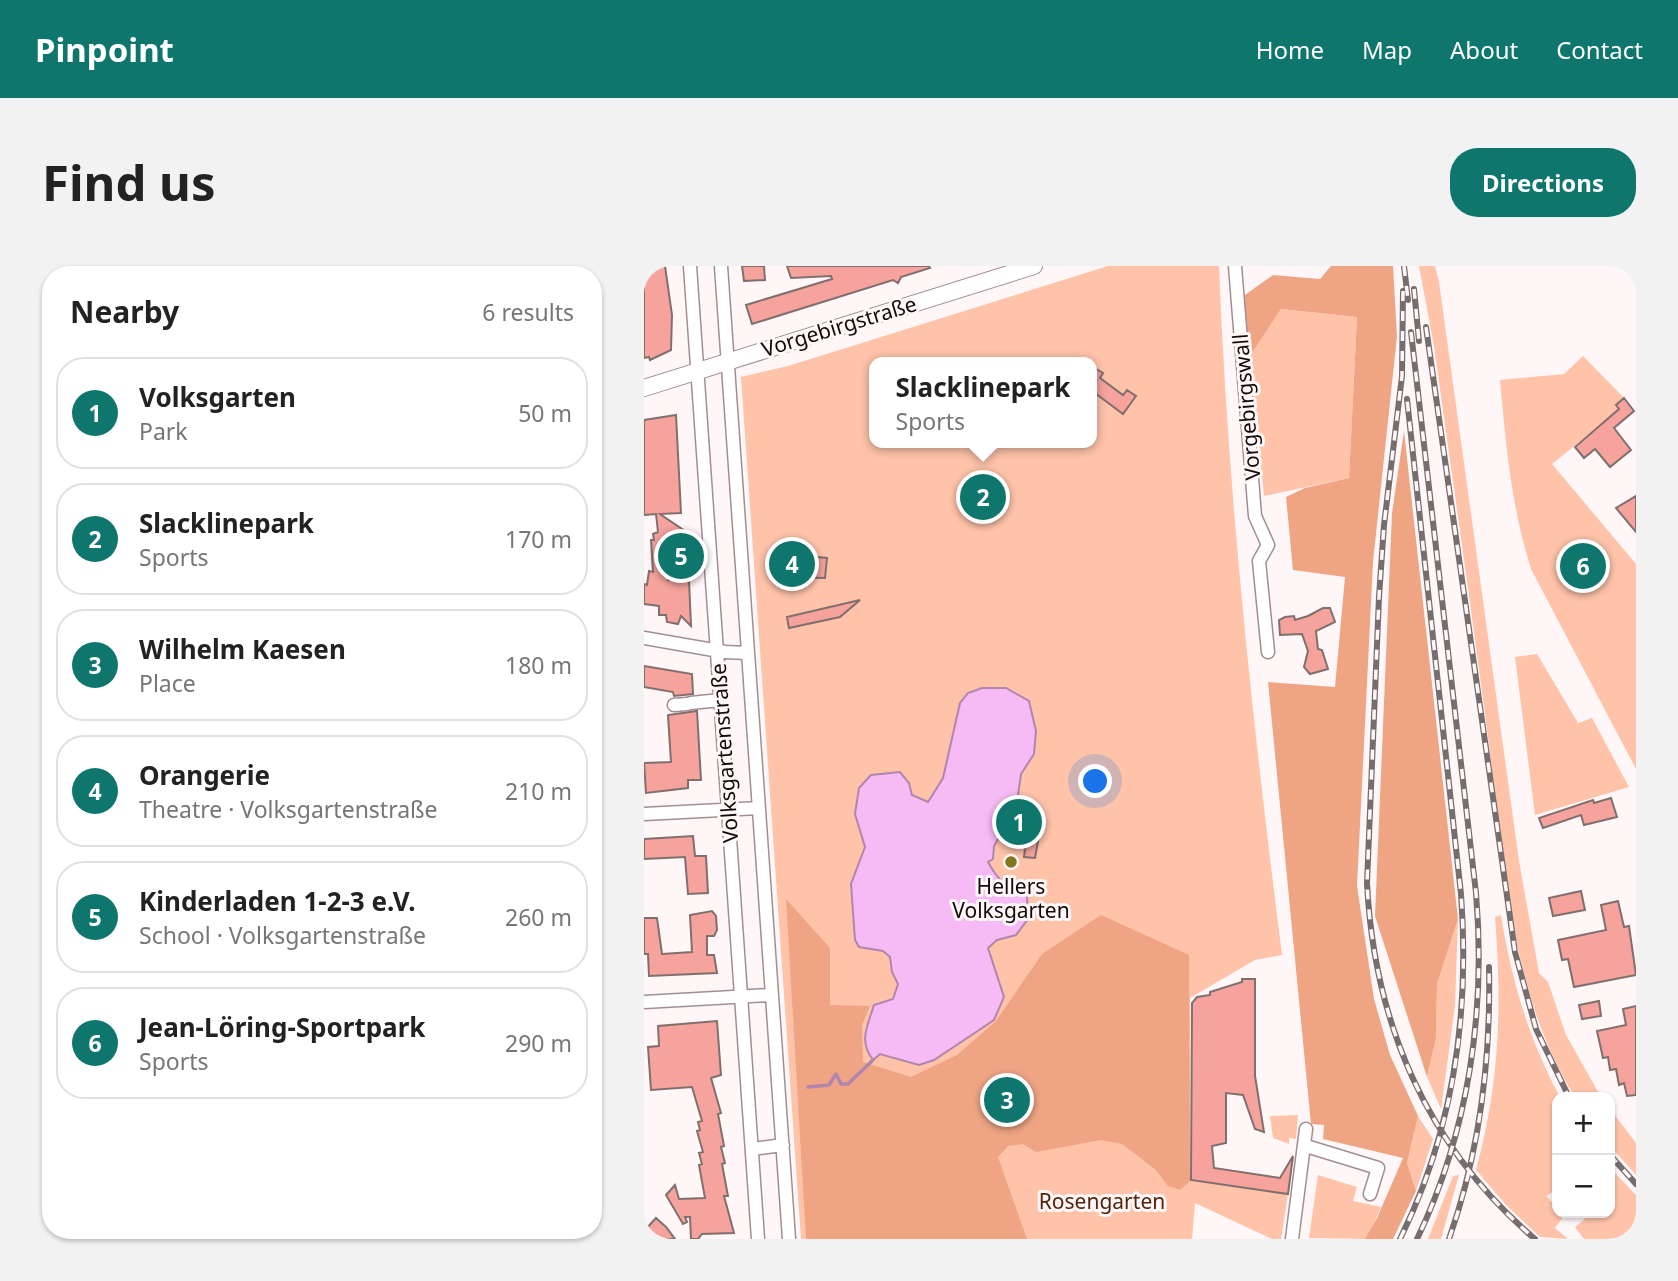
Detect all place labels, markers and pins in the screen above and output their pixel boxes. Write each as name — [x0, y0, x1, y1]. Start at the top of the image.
pin: 2 — [960, 471, 1006, 523]
pin: 5 — [658, 530, 704, 582]
pin: 4 — [769, 538, 815, 590]
pin: 6 — [1560, 540, 1606, 592]
pin: 1 — [996, 796, 1042, 848]
marker: Hellers Volksgarten — [1003, 854, 1019, 870]
place label: Hellers Volksgarten — [952, 872, 1070, 924]
pin: 3 — [984, 1074, 1030, 1126]

